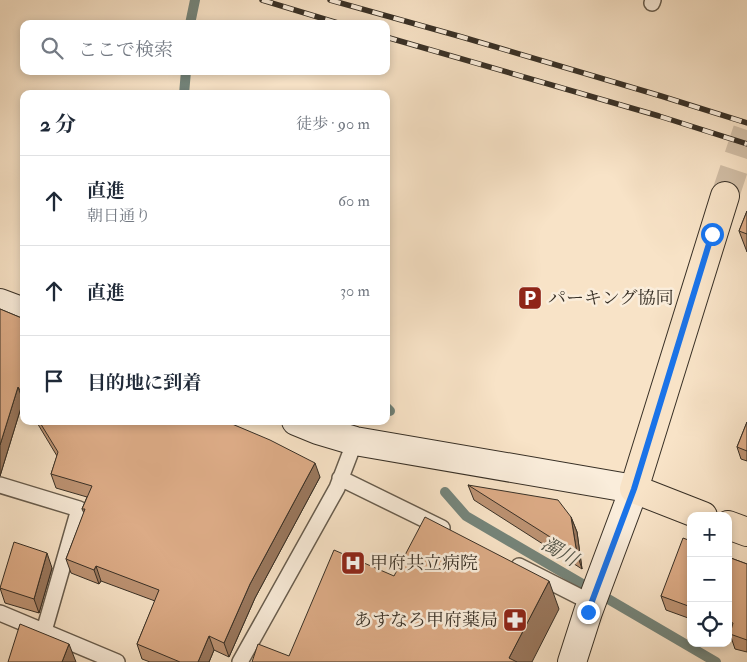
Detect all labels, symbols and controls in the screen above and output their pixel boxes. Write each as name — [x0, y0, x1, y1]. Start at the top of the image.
search box — [20, 20, 390, 75]
icon: search — [38, 34, 66, 62]
text: ここで検索 — [78, 38, 173, 62]
text: 2 分 — [40, 111, 76, 138]
text: 徒歩 · 90 m — [296, 114, 370, 134]
text: 直進 — [87, 179, 125, 203]
icon: ahead — [40, 187, 68, 215]
text: 60 m — [338, 191, 370, 211]
text: 朝日通り — [87, 206, 151, 226]
route start — [701, 223, 724, 246]
icon: ahead — [40, 277, 68, 305]
text: 直進 — [87, 281, 125, 305]
text: 30 m — [340, 281, 370, 301]
parking icon: パーキング協同 — [517, 285, 543, 311]
place label: パーキング協同 — [548, 287, 673, 310]
icon: arrive — [40, 367, 68, 395]
text: 目的地に到着 — [87, 371, 201, 395]
map controls — [687, 512, 732, 647]
button: + — [687, 512, 732, 557]
water label: 濁川 — [537, 532, 584, 573]
hospital icon: 甲府共立病院 — [340, 550, 366, 576]
place label: 甲府共立病院 — [370, 552, 478, 575]
button: − — [687, 557, 732, 602]
route end — [577, 601, 600, 624]
button: locate — [687, 602, 732, 647]
pharmacy icon: あすなろ甲府薬局 — [502, 607, 528, 633]
place label: あすなろ甲府薬局 — [354, 609, 498, 632]

